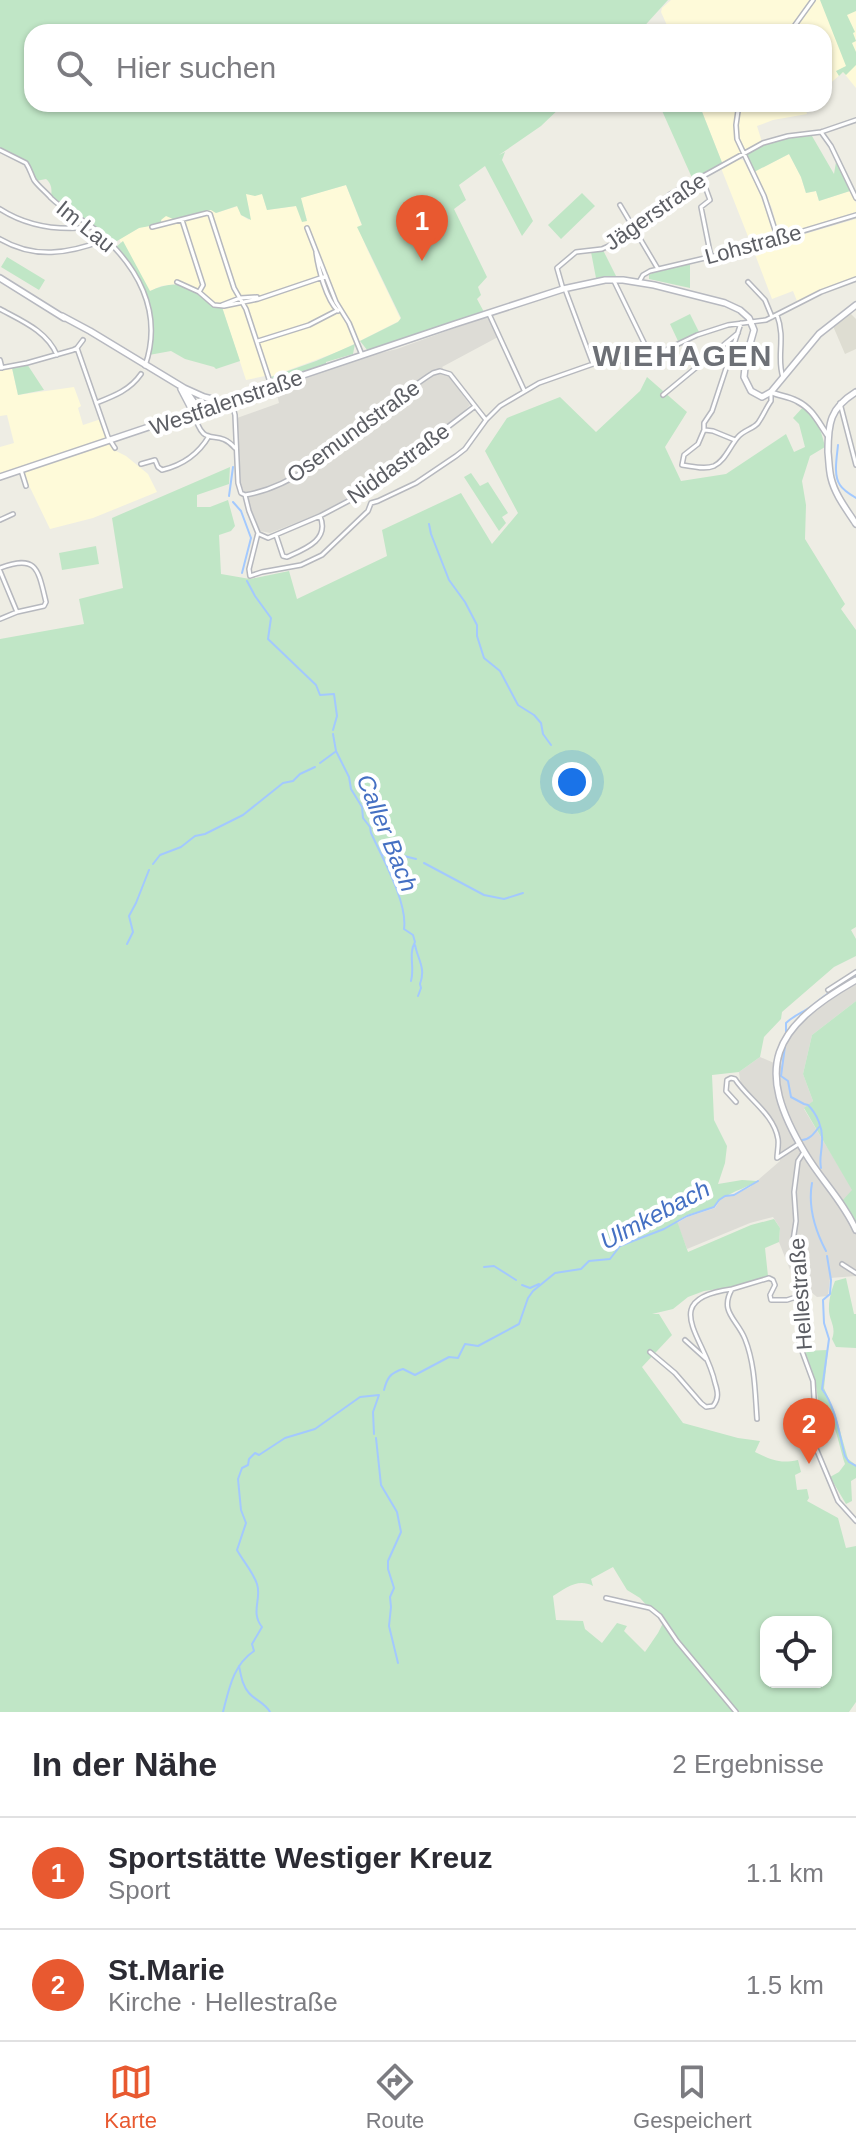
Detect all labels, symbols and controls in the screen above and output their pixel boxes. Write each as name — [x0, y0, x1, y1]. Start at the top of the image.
search box — [24, 24, 832, 112]
icon: search — [52, 46, 96, 90]
text: Hier suchen — [116, 51, 276, 84]
street label: Jägerstraße — [600, 168, 711, 255]
pin: 1 — [396, 195, 448, 261]
street label: Im Lau — [52, 196, 120, 257]
street label: Lohstraße — [702, 220, 804, 269]
district label: WIEHAGEN — [593, 339, 774, 372]
street label: Westfalenstraße — [147, 365, 306, 440]
street label: Osemundstraße — [282, 375, 424, 488]
street label: Niddastraße — [342, 418, 454, 509]
your location — [552, 762, 592, 802]
water label: Caller Bach — [352, 770, 423, 895]
water label: Ulmkebach — [595, 1174, 714, 1255]
street label: Hellestraße — [784, 1237, 817, 1351]
pin: 2 — [783, 1398, 835, 1464]
map controls — [760, 1616, 832, 1688]
button: locate — [760, 1616, 832, 1688]
text: In der Nähe — [32, 1745, 217, 1783]
text: 2 Ergebnisse — [672, 1749, 824, 1779]
text: Sportstätte Westiger Kreuz — [108, 1841, 493, 1874]
text: 1 — [51, 1858, 65, 1888]
text: 1.1 km — [746, 1858, 824, 1888]
text: Sport — [108, 1875, 170, 1905]
text: St.Marie — [108, 1953, 225, 1986]
text: 2 — [51, 1970, 65, 2000]
text: 1.5 km — [746, 1970, 824, 2000]
text: Kirche · Hellestraße — [108, 1987, 338, 2017]
tab: Karte — [104, 2060, 157, 2134]
tab: Route — [366, 2060, 424, 2134]
tab: Gespeichert — [633, 2060, 752, 2134]

